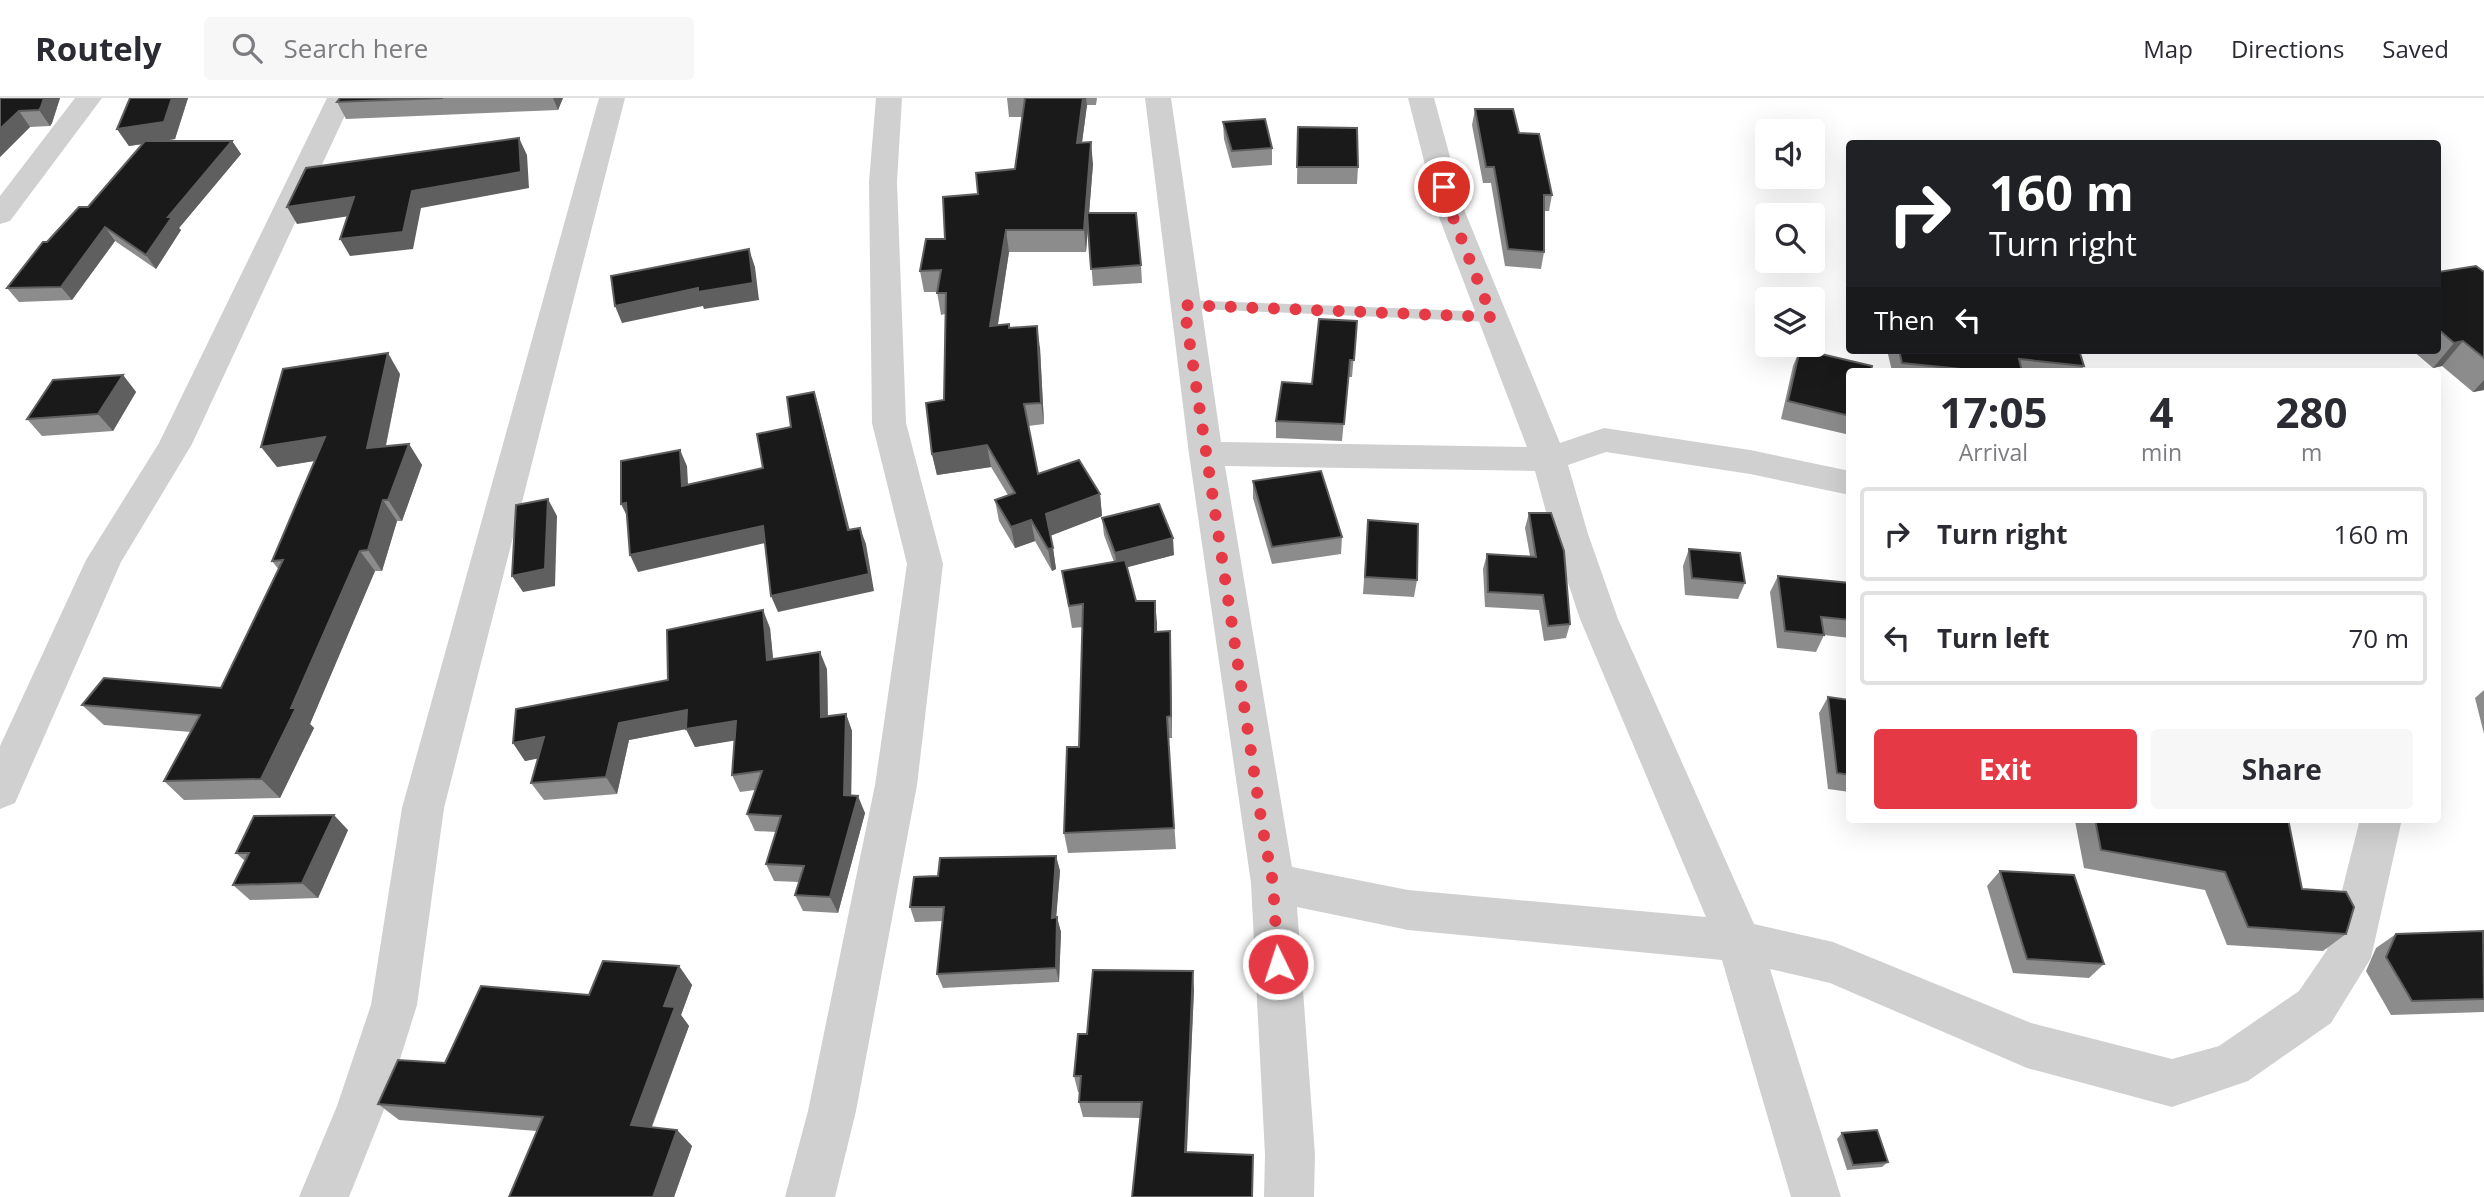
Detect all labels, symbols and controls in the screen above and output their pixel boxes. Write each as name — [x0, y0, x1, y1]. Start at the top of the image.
search box — [204, 17, 694, 80]
text: Routely — [35, 26, 162, 71]
icon: search — [228, 29, 266, 67]
text: Search here — [284, 30, 428, 66]
text: Map — [2143, 32, 2193, 65]
text: Directions — [2231, 32, 2344, 65]
text: Saved — [2382, 32, 2449, 65]
map controls — [1755, 119, 1825, 357]
button: sound — [1755, 119, 1825, 189]
pin — [1414, 157, 1474, 217]
text: 160 m — [1989, 159, 2134, 225]
icon: arrive — [1425, 168, 1463, 206]
icon: right — [1874, 168, 1965, 259]
button: search — [1755, 203, 1825, 273]
text: Turn right — [1989, 222, 2137, 265]
button: layers — [1755, 287, 1825, 357]
icon: left — [1949, 301, 1987, 339]
text: Then — [1874, 302, 1935, 338]
text: 17:05 — [1939, 383, 2047, 440]
text: 4 — [2149, 383, 2174, 440]
text: 280 — [2276, 383, 2348, 440]
text: Arrival — [1959, 436, 2028, 468]
text: min — [2141, 436, 2182, 468]
text: m — [2301, 436, 2322, 468]
icon: right — [1878, 515, 1916, 553]
text: Turn right — [1937, 516, 2068, 552]
text: 160 m — [2334, 516, 2409, 552]
icon: left — [1878, 619, 1916, 657]
text: Turn left — [1937, 620, 2049, 656]
text: 70 m — [2348, 620, 2409, 656]
button: Exit — [1874, 729, 2137, 809]
button: Share — [2151, 729, 2413, 809]
position arrow — [1241, 927, 1315, 1001]

